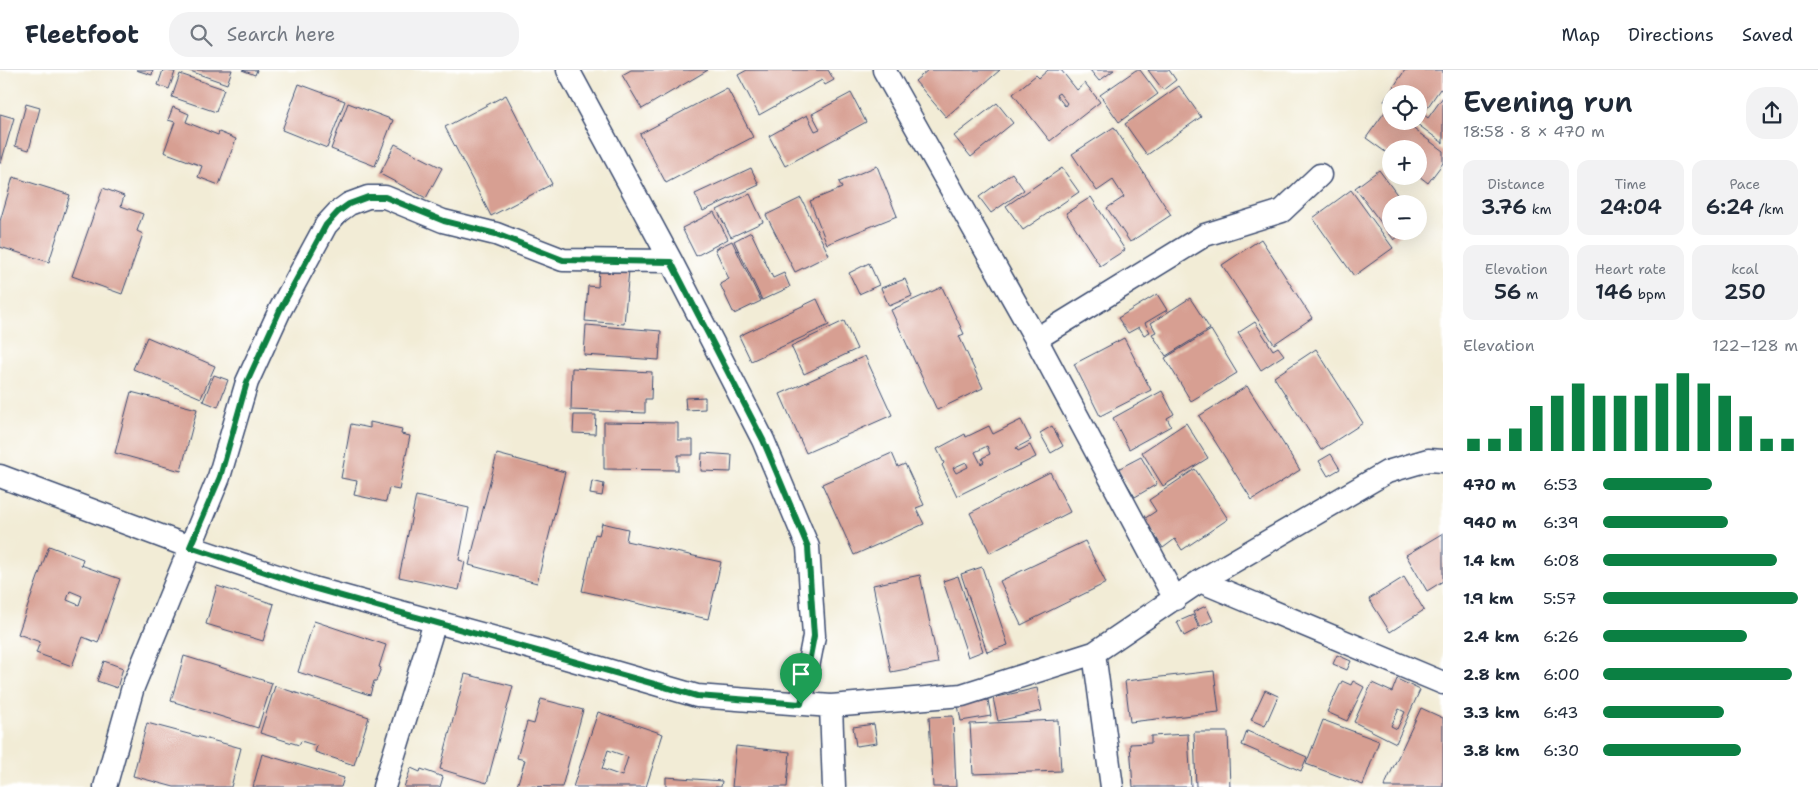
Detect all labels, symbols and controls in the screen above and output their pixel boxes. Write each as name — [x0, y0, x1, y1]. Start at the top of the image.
search box — [169, 12, 519, 57]
text: Fleetfoot — [25, 19, 139, 51]
icon: search — [187, 21, 215, 49]
text: Search here — [227, 22, 335, 47]
text: Map — [1562, 23, 1600, 47]
text: Directions — [1628, 23, 1714, 47]
text: Saved — [1742, 23, 1793, 47]
text: Evening run — [1463, 83, 1633, 121]
map controls — [1382, 85, 1427, 240]
button: locate — [1382, 85, 1427, 130]
button: share — [1746, 87, 1798, 139]
text: 18:58 · 8 × 470 m — [1463, 121, 1605, 142]
button: + — [1382, 140, 1427, 185]
text: Distance — [1487, 175, 1545, 193]
text: Time — [1614, 175, 1647, 193]
text: Pace — [1729, 175, 1760, 193]
text: 3.76 — [1481, 193, 1527, 221]
text: 24:04 — [1599, 193, 1662, 221]
text: 6:24 — [1706, 193, 1754, 221]
button: − — [1382, 195, 1427, 240]
text: km — [1527, 200, 1552, 218]
text: /km — [1754, 200, 1784, 218]
text: Elevation — [1485, 260, 1548, 278]
text: Heart rate — [1595, 260, 1666, 278]
text: kcal — [1731, 260, 1758, 278]
text: 56 — [1494, 278, 1522, 306]
text: 146 — [1595, 278, 1633, 306]
text: 250 — [1724, 278, 1766, 306]
text: m — [1522, 285, 1538, 303]
text: bpm — [1633, 285, 1666, 303]
text: Elevation — [1463, 335, 1535, 356]
text: 122–128 m — [1712, 335, 1798, 356]
text: 470 m — [1463, 474, 1516, 495]
text: 6:53 — [1543, 474, 1578, 495]
text: 940 m — [1463, 512, 1516, 533]
text: 6:39 — [1543, 512, 1579, 533]
text: 1.4 km — [1463, 550, 1515, 571]
text: 6:08 — [1543, 550, 1580, 571]
text: 1.9 km — [1463, 588, 1514, 609]
text: 5:57 — [1543, 588, 1576, 609]
text: 2.4 km — [1463, 626, 1519, 647]
text: 6:26 — [1543, 626, 1579, 647]
pin — [780, 653, 822, 704]
icon: arrive — [787, 660, 815, 688]
text: 2.8 km — [1463, 664, 1520, 685]
text: 6:00 — [1543, 664, 1580, 685]
text: 3.3 km — [1463, 702, 1520, 723]
text: 6:43 — [1543, 702, 1578, 723]
text: 3.8 km — [1463, 740, 1520, 761]
text: 6:30 — [1543, 740, 1579, 761]

